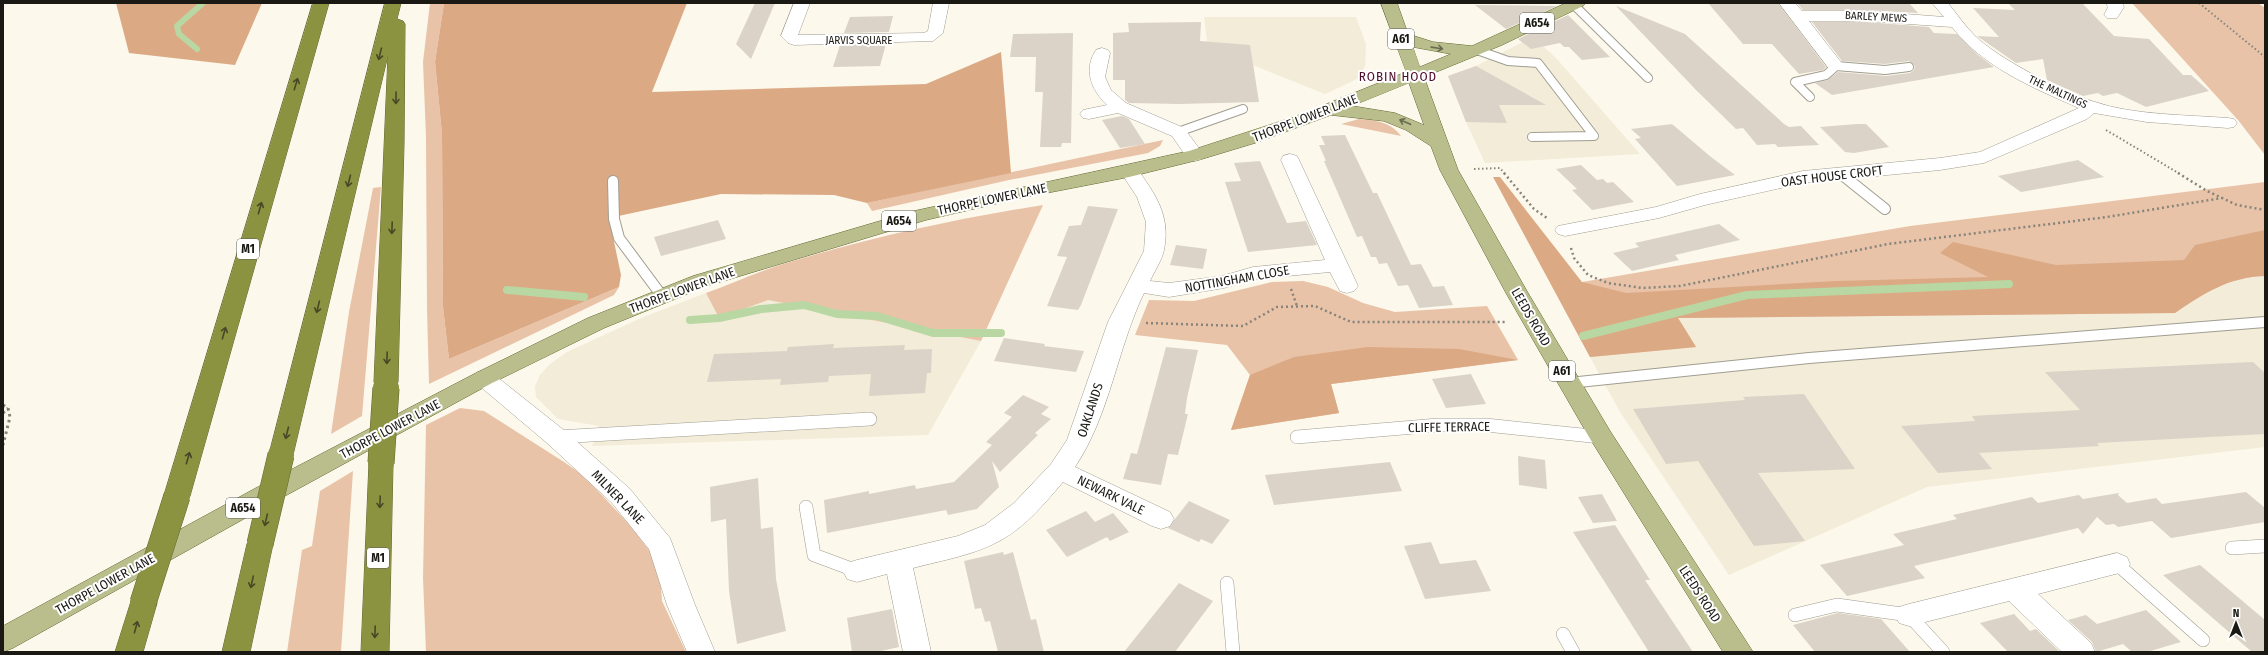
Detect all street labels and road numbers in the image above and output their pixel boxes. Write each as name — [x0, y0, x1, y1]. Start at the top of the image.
street label: BARLEY MEWS — [1845, 9, 1908, 25]
road number: A654 — [1520, 13, 1554, 33]
road number: A61 — [1388, 29, 1414, 49]
street label: JARVIS SQUARE — [826, 34, 892, 47]
street label: THE MALTINGS — [2026, 73, 2090, 112]
street label: THORPE LOWER LANE — [1250, 91, 1360, 145]
street label: OAST HOUSE CROFT — [1780, 162, 1884, 190]
street label: THORPE LOWER LANE — [936, 180, 1048, 218]
road number: A654 — [882, 211, 916, 231]
road number: M1 — [237, 239, 259, 259]
street label: NOTTINGHAM CLOSE — [1184, 262, 1290, 296]
street label: THORPE LOWER LANE — [627, 264, 737, 316]
street label: LEEDS ROAD — [1508, 285, 1554, 349]
road number: A61 — [1549, 361, 1575, 381]
street label: OAKLANDS — [1074, 381, 1106, 439]
street label: THORPE LOWER LANE — [337, 396, 443, 462]
street label: CLIFFE TERRACE — [1408, 419, 1490, 435]
street label: MILNER LANE — [589, 467, 647, 527]
street label: NEWARK VALE — [1075, 472, 1147, 518]
road number: A654 — [226, 498, 260, 518]
road number: M1 — [367, 548, 389, 568]
street label: THORPE LOWER LANE — [53, 551, 157, 617]
street label: LEEDS ROAD — [1676, 563, 1724, 625]

